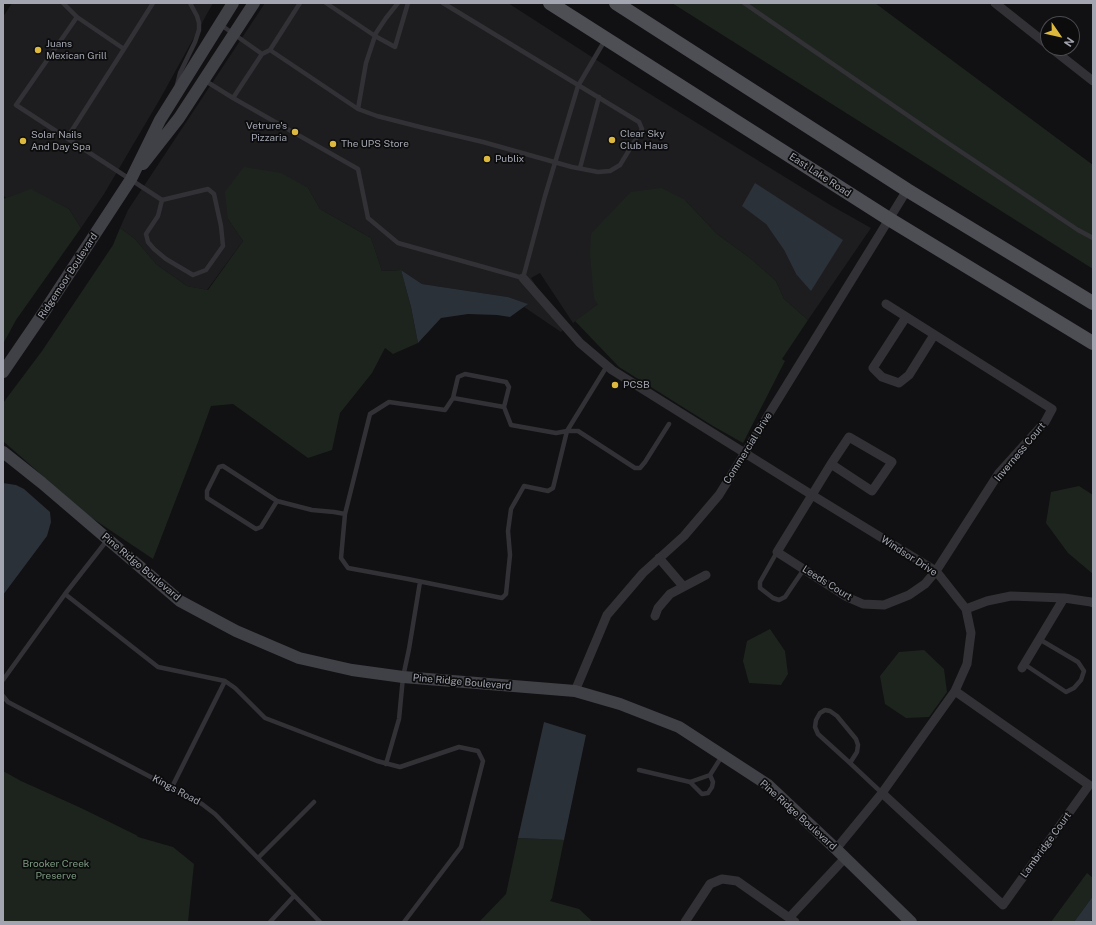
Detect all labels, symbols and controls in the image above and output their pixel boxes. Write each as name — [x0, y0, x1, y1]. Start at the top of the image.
north arrow — [1040, 16, 1080, 56]
text: N — [1062, 35, 1077, 49]
place label: Juans Mexican Grill — [46, 38, 107, 62]
marker: Juans Mexican Grill — [33, 45, 43, 55]
place label: Vetrure's Pizzaria — [246, 120, 287, 144]
marker: Vetrure's Pizzaria — [290, 127, 300, 137]
place label: Clear Sky Club Haus — [620, 128, 668, 152]
place label: Solar Nails And Day Spa — [31, 129, 90, 152]
marker: Clear Sky Club Haus — [607, 135, 617, 145]
marker: Solar Nails And Day Spa — [18, 136, 28, 146]
place label: The UPS Store — [341, 138, 409, 150]
marker: The UPS Store — [328, 139, 338, 149]
street label: East Lake Road — [787, 151, 853, 199]
place label: Publix — [495, 153, 524, 165]
marker: Publix — [482, 154, 492, 164]
street label: Ridgemoor Boulevard — [36, 231, 100, 321]
place label: PCSB — [623, 379, 650, 391]
marker: PCSB — [610, 380, 620, 390]
street label: Commercial Drive — [721, 410, 775, 486]
street label: Inverness Court — [992, 420, 1048, 484]
street label: Pine Ridge Boulevard — [99, 531, 183, 603]
street label: Windsor Drive — [879, 533, 939, 579]
street label: Leeds Court — [800, 563, 854, 603]
street label: Pine Ridge Boulevard — [412, 672, 512, 692]
street label: Kings Road — [150, 772, 202, 808]
street label: Pine Ridge Boulevard — [757, 777, 839, 853]
street label: Lambridge Court — [1018, 810, 1074, 880]
park label: Brooker Creek Preserve — [23, 858, 89, 882]

